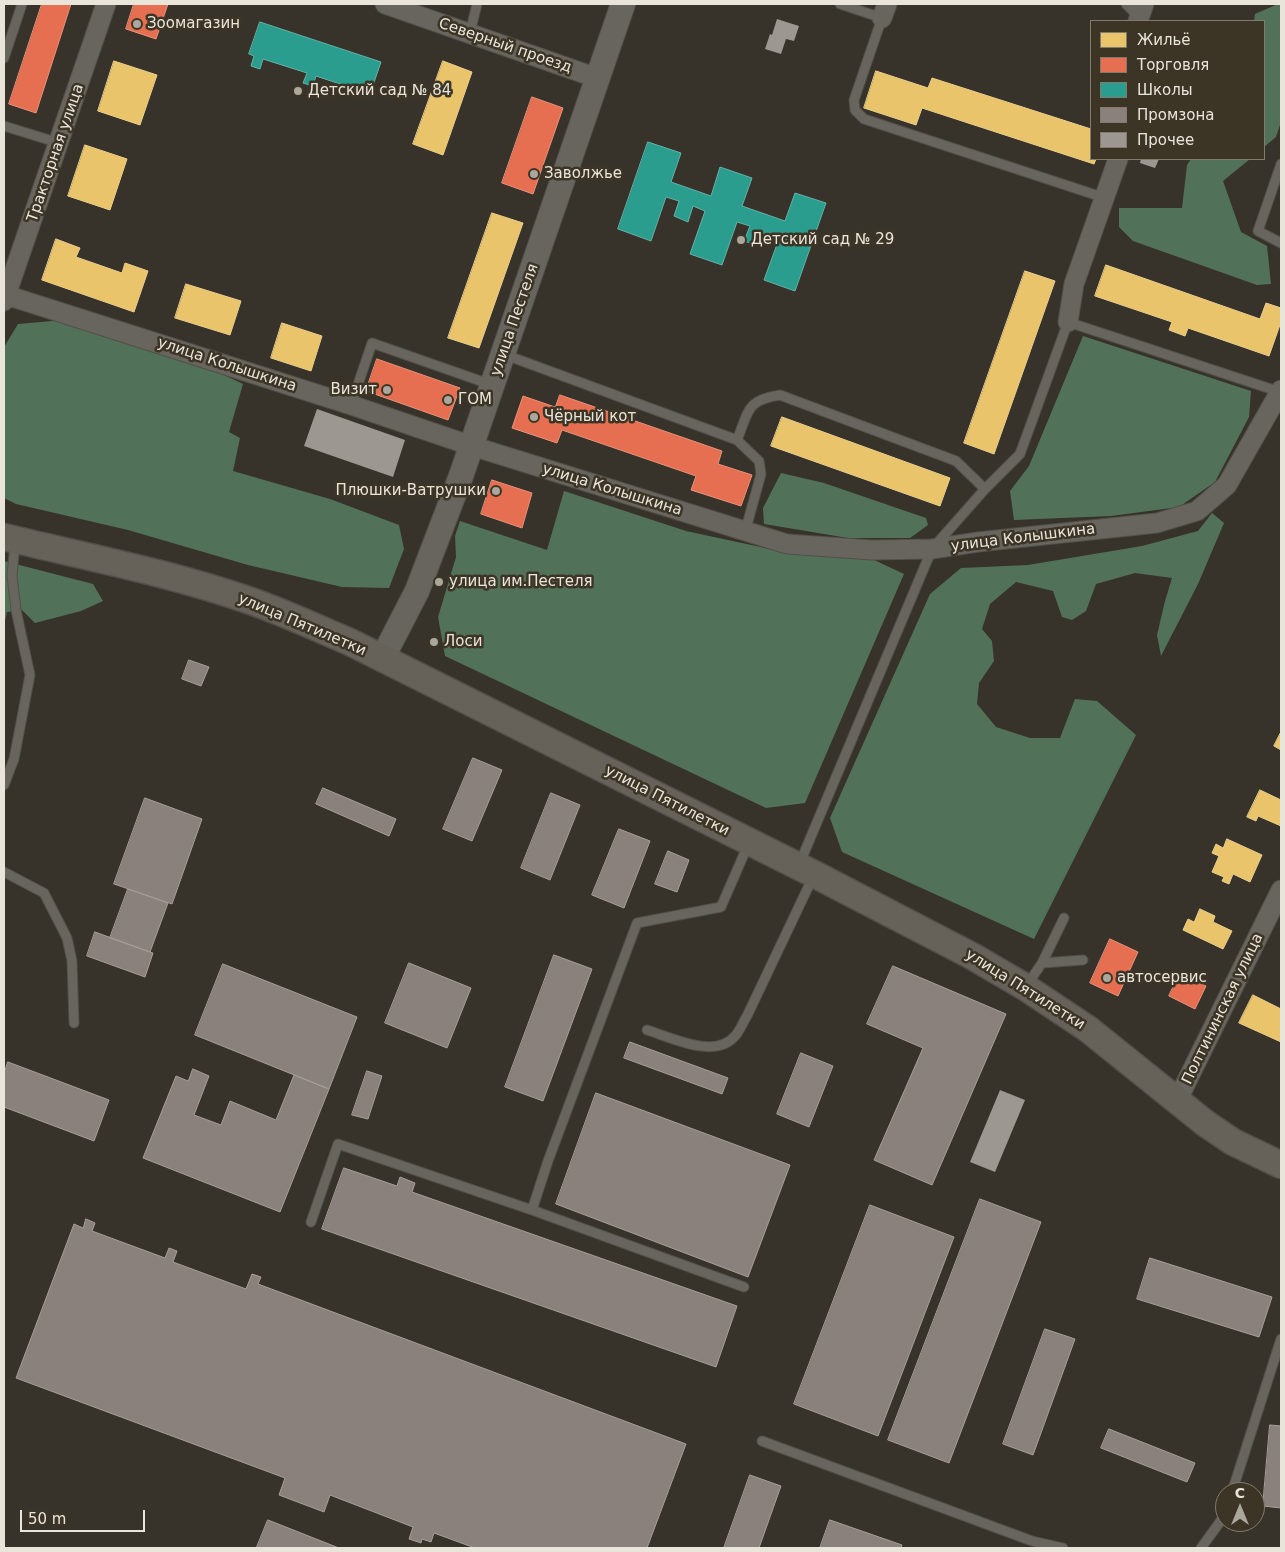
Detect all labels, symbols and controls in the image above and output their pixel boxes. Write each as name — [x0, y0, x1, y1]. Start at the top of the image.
place label: Зоомагазин — [147, 15, 240, 33]
street label: Северный проезд — [436, 15, 574, 77]
marker: Зоомагазин — [131, 18, 143, 30]
legend — [1090, 20, 1265, 160]
text: Жильё — [1137, 31, 1191, 49]
text: Торговля — [1137, 56, 1209, 74]
text: Школы — [1137, 81, 1193, 99]
street label: Тракторная улица — [24, 82, 88, 224]
place label: Детский сад № 84 — [308, 82, 451, 100]
marker: Детский сад № 84 — [292, 85, 304, 97]
text: Промзона — [1137, 106, 1214, 124]
text: Прочее — [1137, 131, 1194, 149]
place label: Заволжье — [544, 165, 622, 183]
marker: Заволжье — [528, 168, 540, 180]
place label: Детский сад № 29 — [751, 231, 894, 249]
marker: Детский сад № 29 — [735, 234, 747, 246]
street label: улица Пестеля — [487, 261, 543, 379]
street label: улица Колышкина — [155, 334, 299, 396]
place label: Визит — [330, 381, 377, 399]
marker: Визит — [381, 384, 393, 396]
place label: ГОМ — [458, 391, 492, 409]
marker: ГОМ — [442, 394, 454, 406]
place label: Чёрный кот — [544, 408, 636, 426]
marker: Чёрный кот — [528, 411, 540, 423]
street label: улица Колышкина — [540, 460, 684, 520]
place label: Плюшки-Ватрушки — [335, 482, 486, 500]
marker: Плюшки-Ватрушки — [490, 485, 502, 497]
street label: улица Колышкина — [950, 520, 1096, 556]
place label: улица им.Пестеля — [449, 573, 593, 591]
marker: улица им.Пестеля — [433, 576, 445, 588]
street label: улица Пятилетки — [235, 590, 369, 660]
place label: Лоси — [444, 633, 482, 651]
marker: Лоси — [428, 636, 440, 648]
street label: улица Пятилетки — [602, 762, 732, 840]
street label: Полтининская улица — [1179, 931, 1267, 1087]
street label: улица Пятилетки — [962, 946, 1088, 1034]
place label: автосервис — [1117, 969, 1207, 987]
marker: автосервис — [1101, 972, 1113, 984]
north arrow — [1215, 1482, 1265, 1532]
text: С — [1235, 1485, 1245, 1501]
scale bar — [22, 1500, 148, 1532]
text: 50 m — [28, 1510, 66, 1528]

